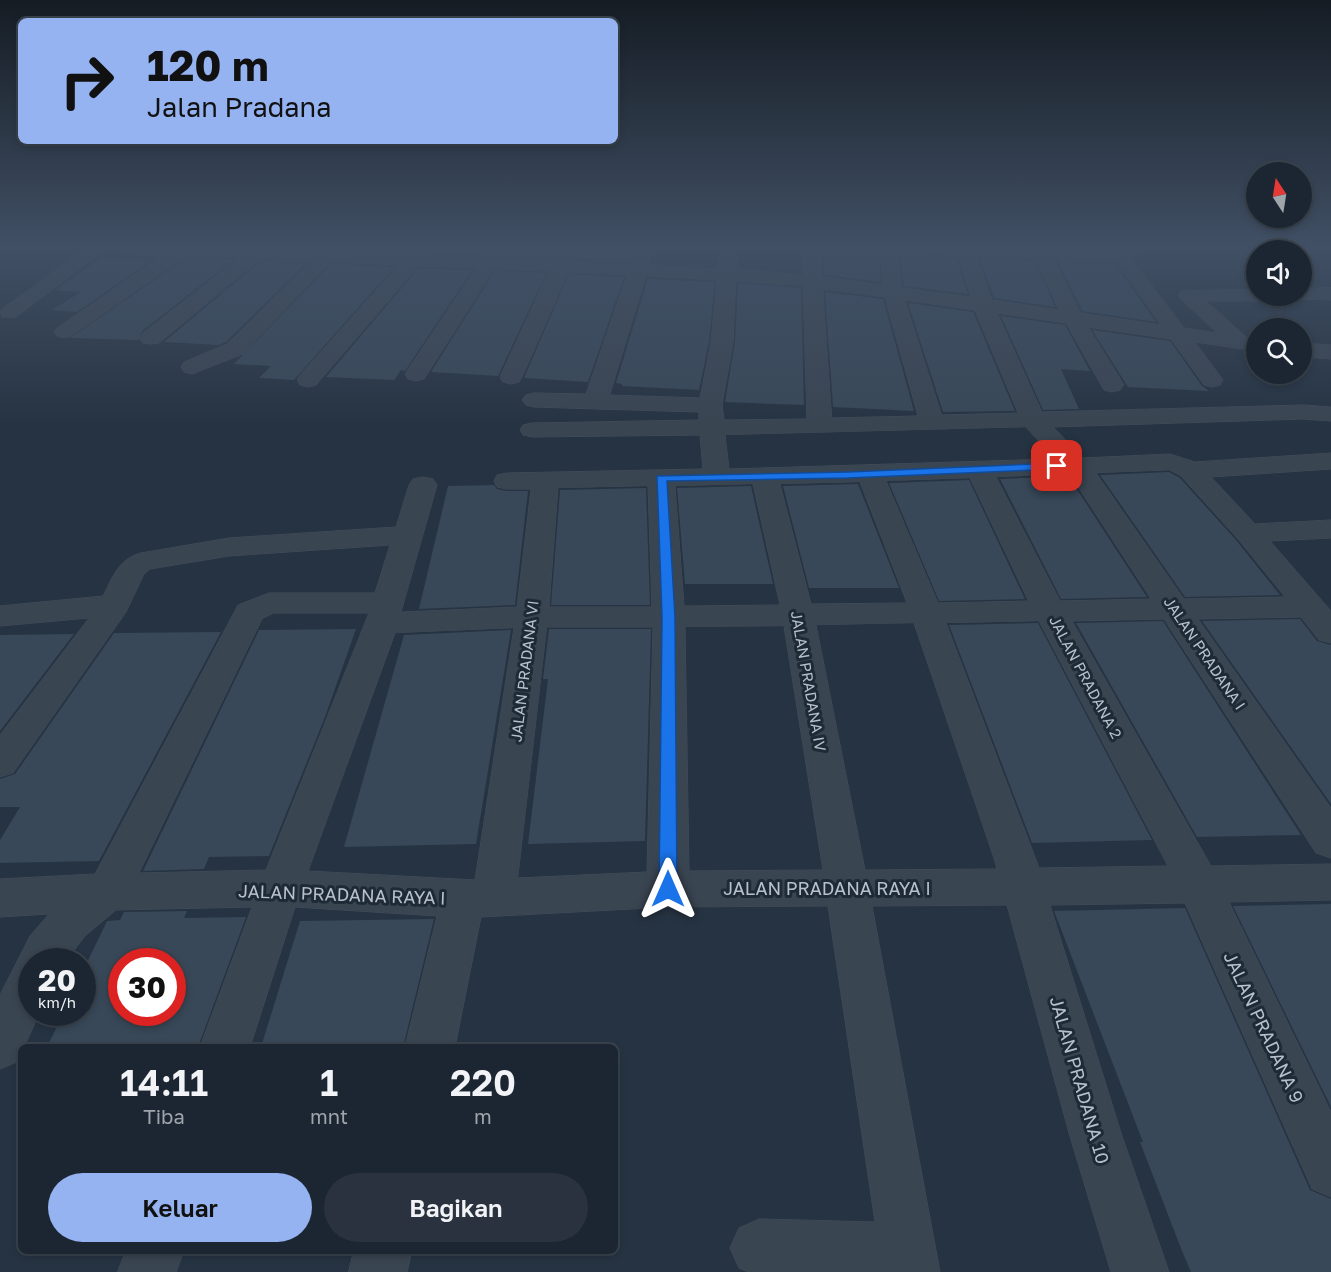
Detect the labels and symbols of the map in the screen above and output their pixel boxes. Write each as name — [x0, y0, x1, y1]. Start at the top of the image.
north arrow — [1246, 162, 1312, 228]
pin — [1031, 440, 1082, 491]
street label: JALAN PRADANA I — [1161, 593, 1249, 713]
street label: JALAN PRADANA VI — [506, 599, 542, 743]
street label: JALAN PRADANA IV — [788, 609, 830, 753]
street label: JALAN PRADANA 2 — [1046, 613, 1126, 741]
position arrow — [636, 857, 700, 921]
street label: JALAN PRADANA RAYA I — [723, 877, 931, 899]
street label: JALAN PRADANA RAYA I — [238, 879, 446, 909]
speed limit sign: 30 — [108, 948, 186, 1026]
street label: JALAN PRADANA 9 — [1219, 948, 1309, 1106]
street label: JALAN PRADANA 10 — [1046, 994, 1114, 1166]

